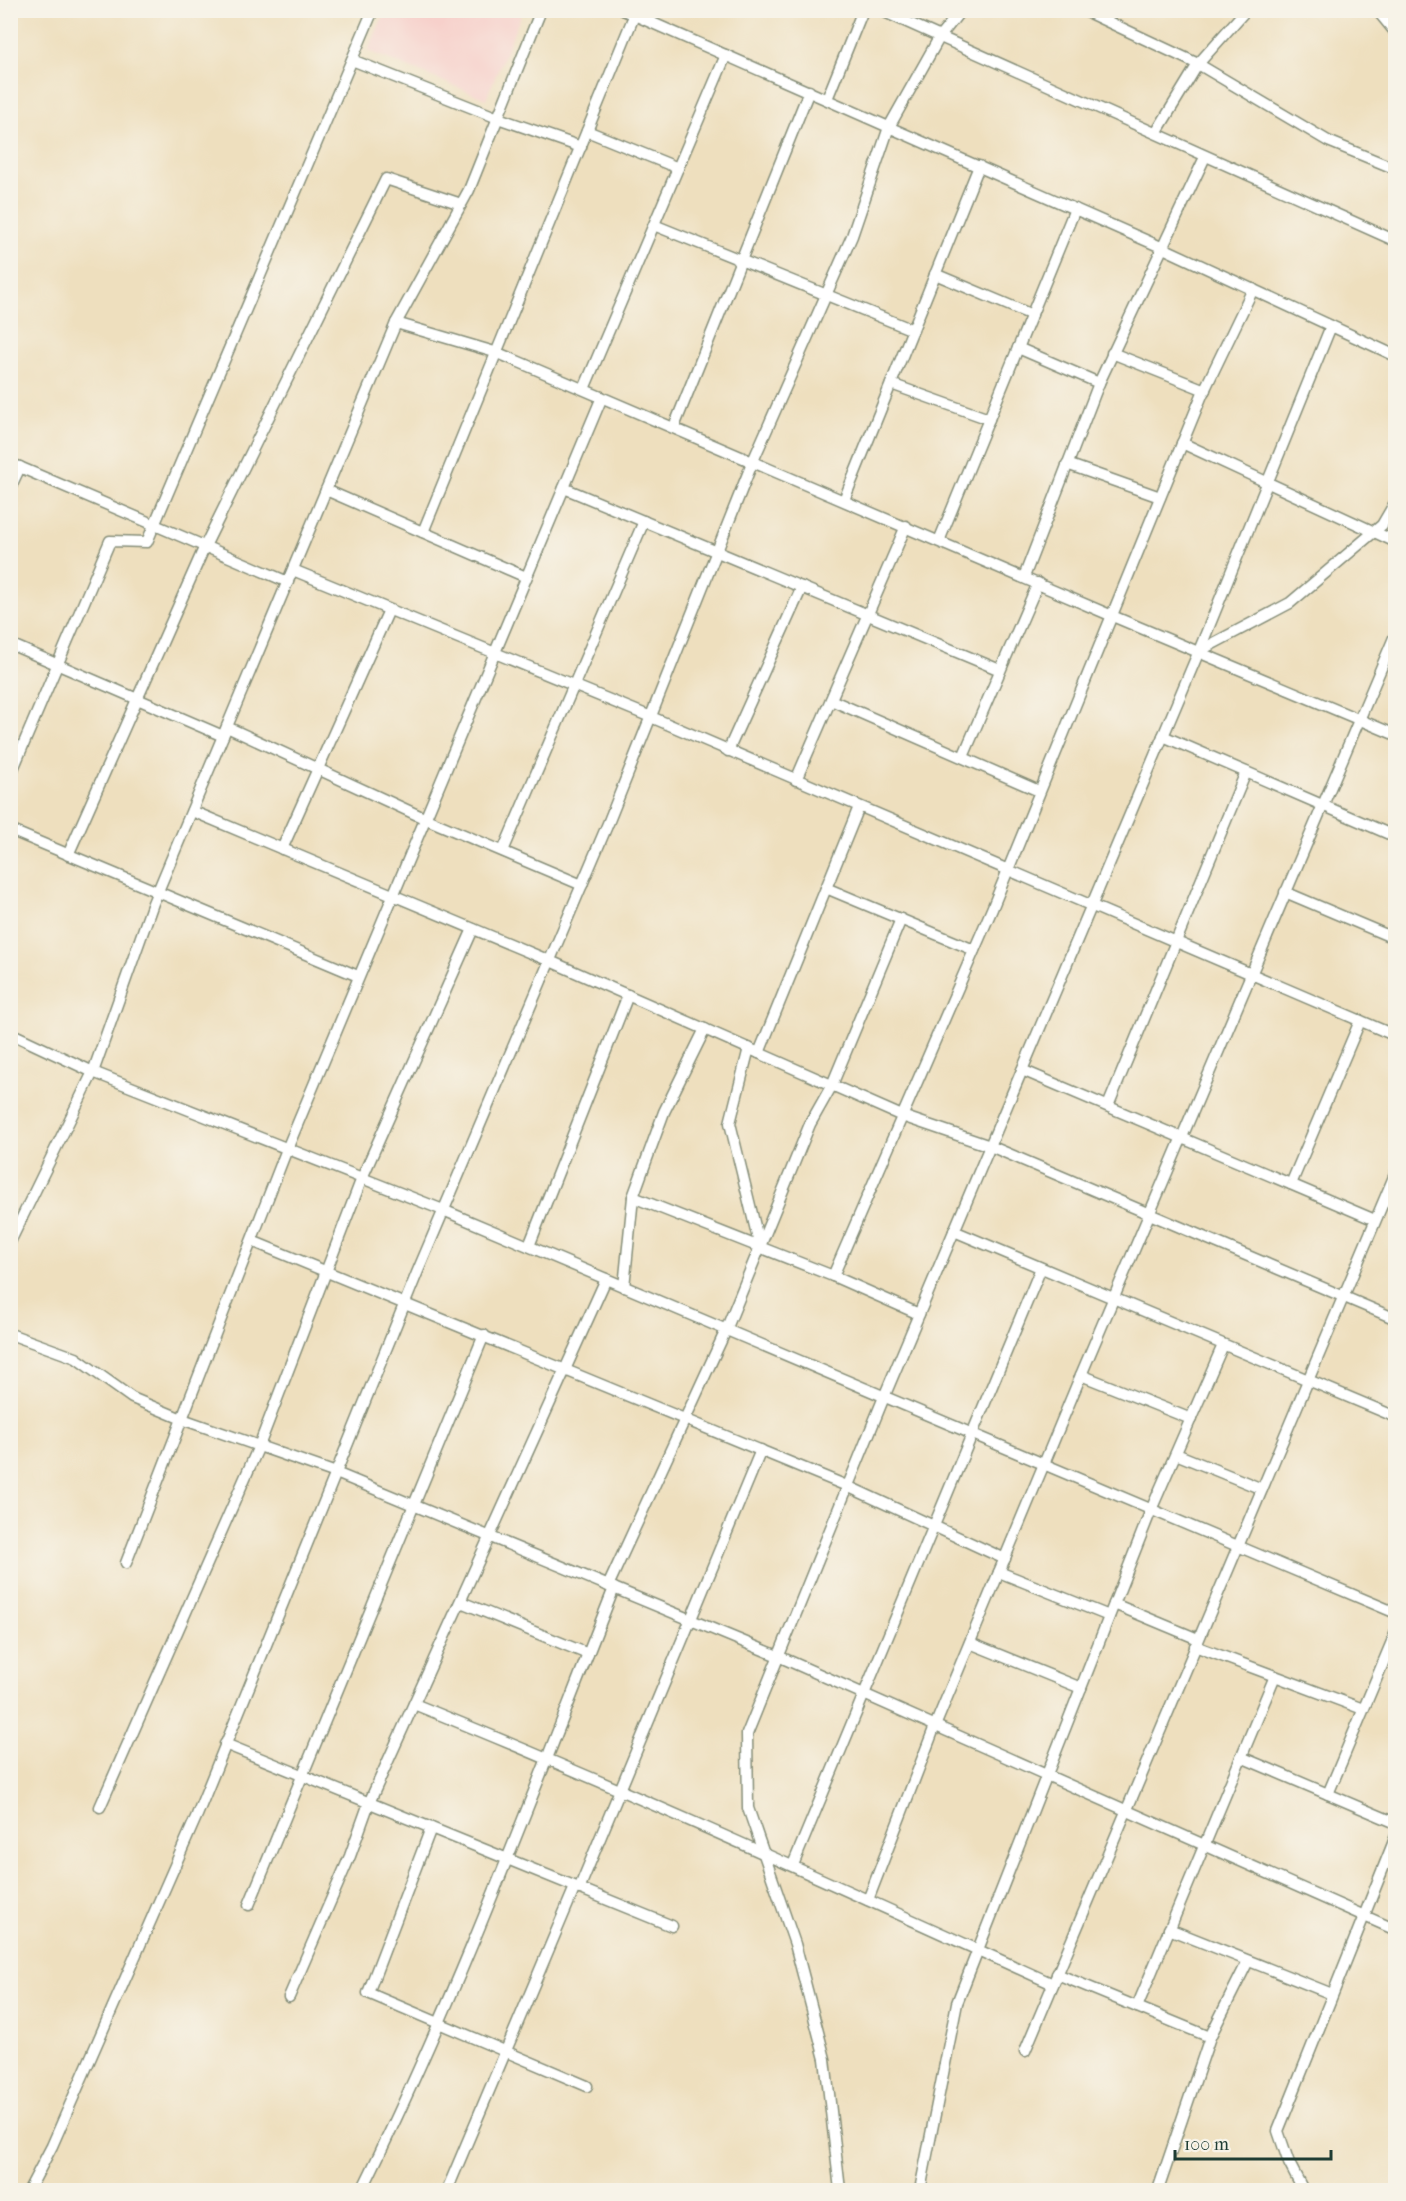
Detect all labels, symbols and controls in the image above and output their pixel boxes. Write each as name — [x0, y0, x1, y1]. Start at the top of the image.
scale bar — [1175, 2123, 1331, 2161]
text: 100 m — [1184, 2134, 1229, 2155]

